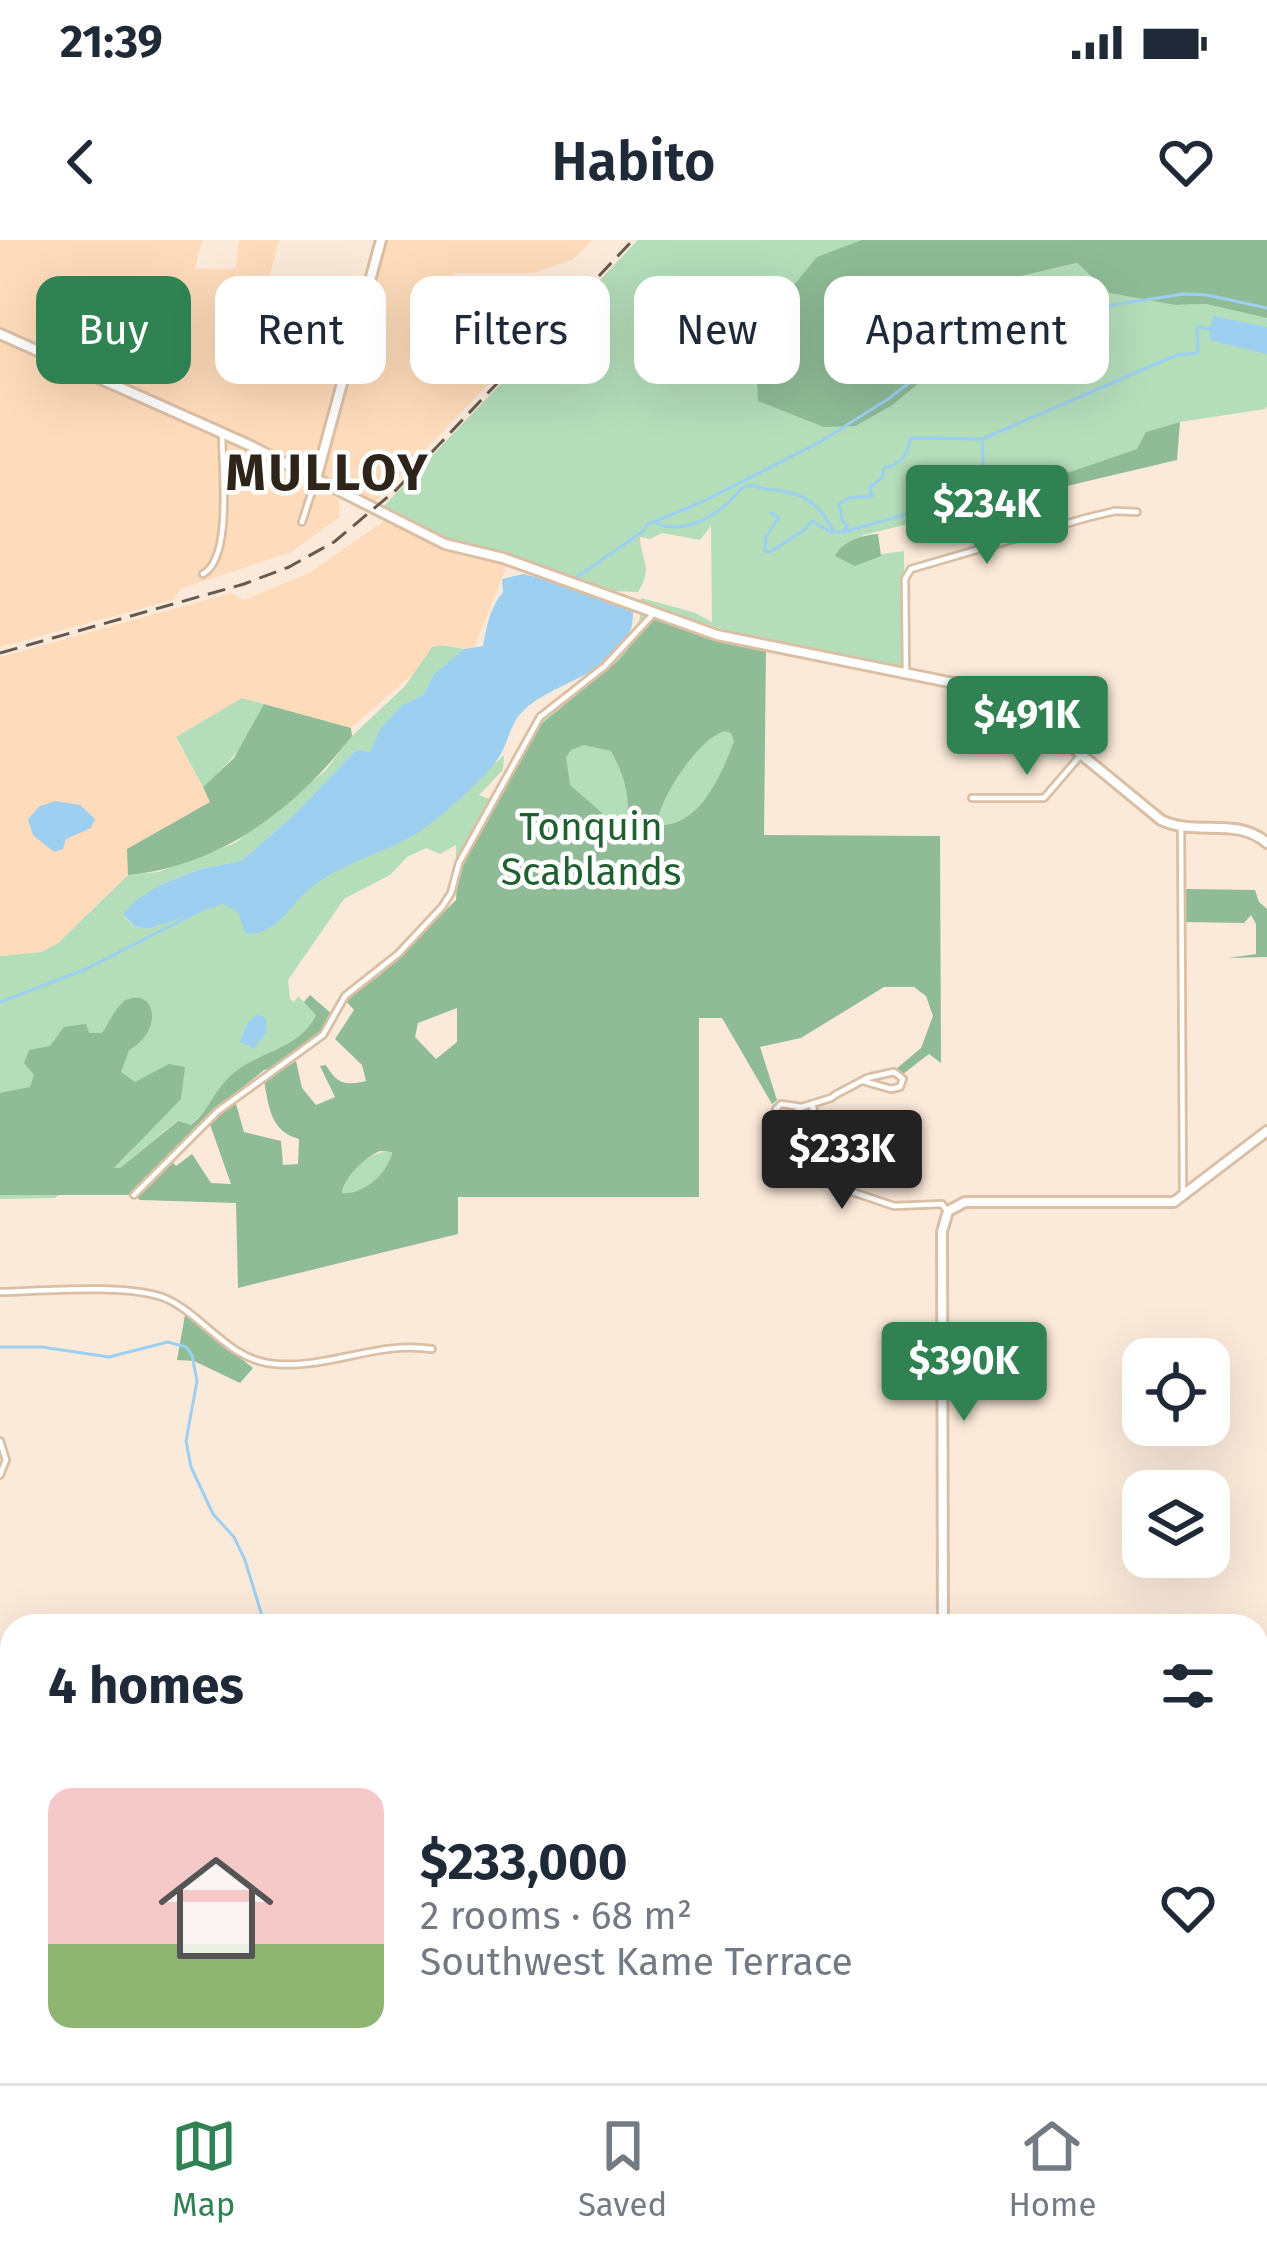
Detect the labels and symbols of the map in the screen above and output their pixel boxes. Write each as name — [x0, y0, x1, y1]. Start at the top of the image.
district label: MULLOY — [225, 442, 431, 504]
pin: $234K — [903, 465, 1071, 567]
pin: $491K — [943, 676, 1111, 778]
park label: Tonquin Scablands — [501, 804, 681, 895]
pin: $233K — [758, 1110, 926, 1212]
pin: $390K — [880, 1322, 1048, 1424]

